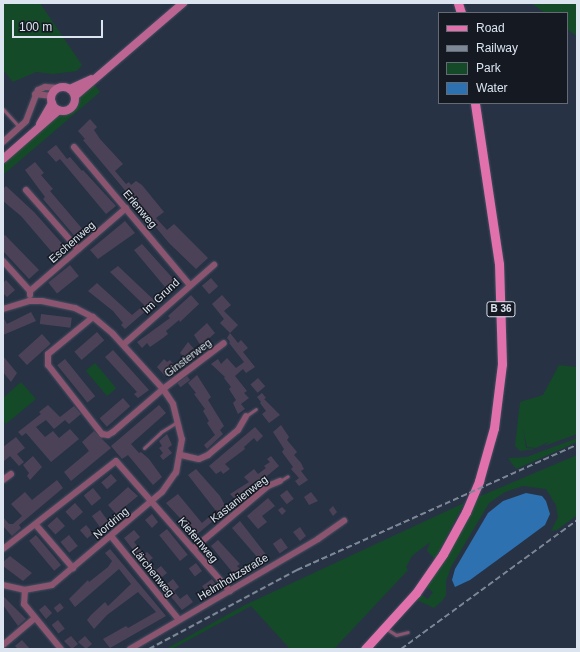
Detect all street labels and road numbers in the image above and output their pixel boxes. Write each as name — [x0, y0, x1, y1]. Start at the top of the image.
street label: Erlenweg — [120, 187, 160, 231]
street label: Eschenweg — [46, 218, 98, 266]
street label: Im Grund — [140, 276, 182, 316]
road number: B 36 — [486, 301, 516, 317]
street label: Ginsterweg — [162, 336, 214, 380]
street label: Kastanienweg — [208, 473, 270, 525]
street label: Nordring — [91, 504, 131, 542]
street label: Kiefernweg — [175, 515, 221, 565]
street label: Lärchenweg — [129, 545, 177, 599]
street label: Helmholtzstraße — [195, 551, 271, 603]

